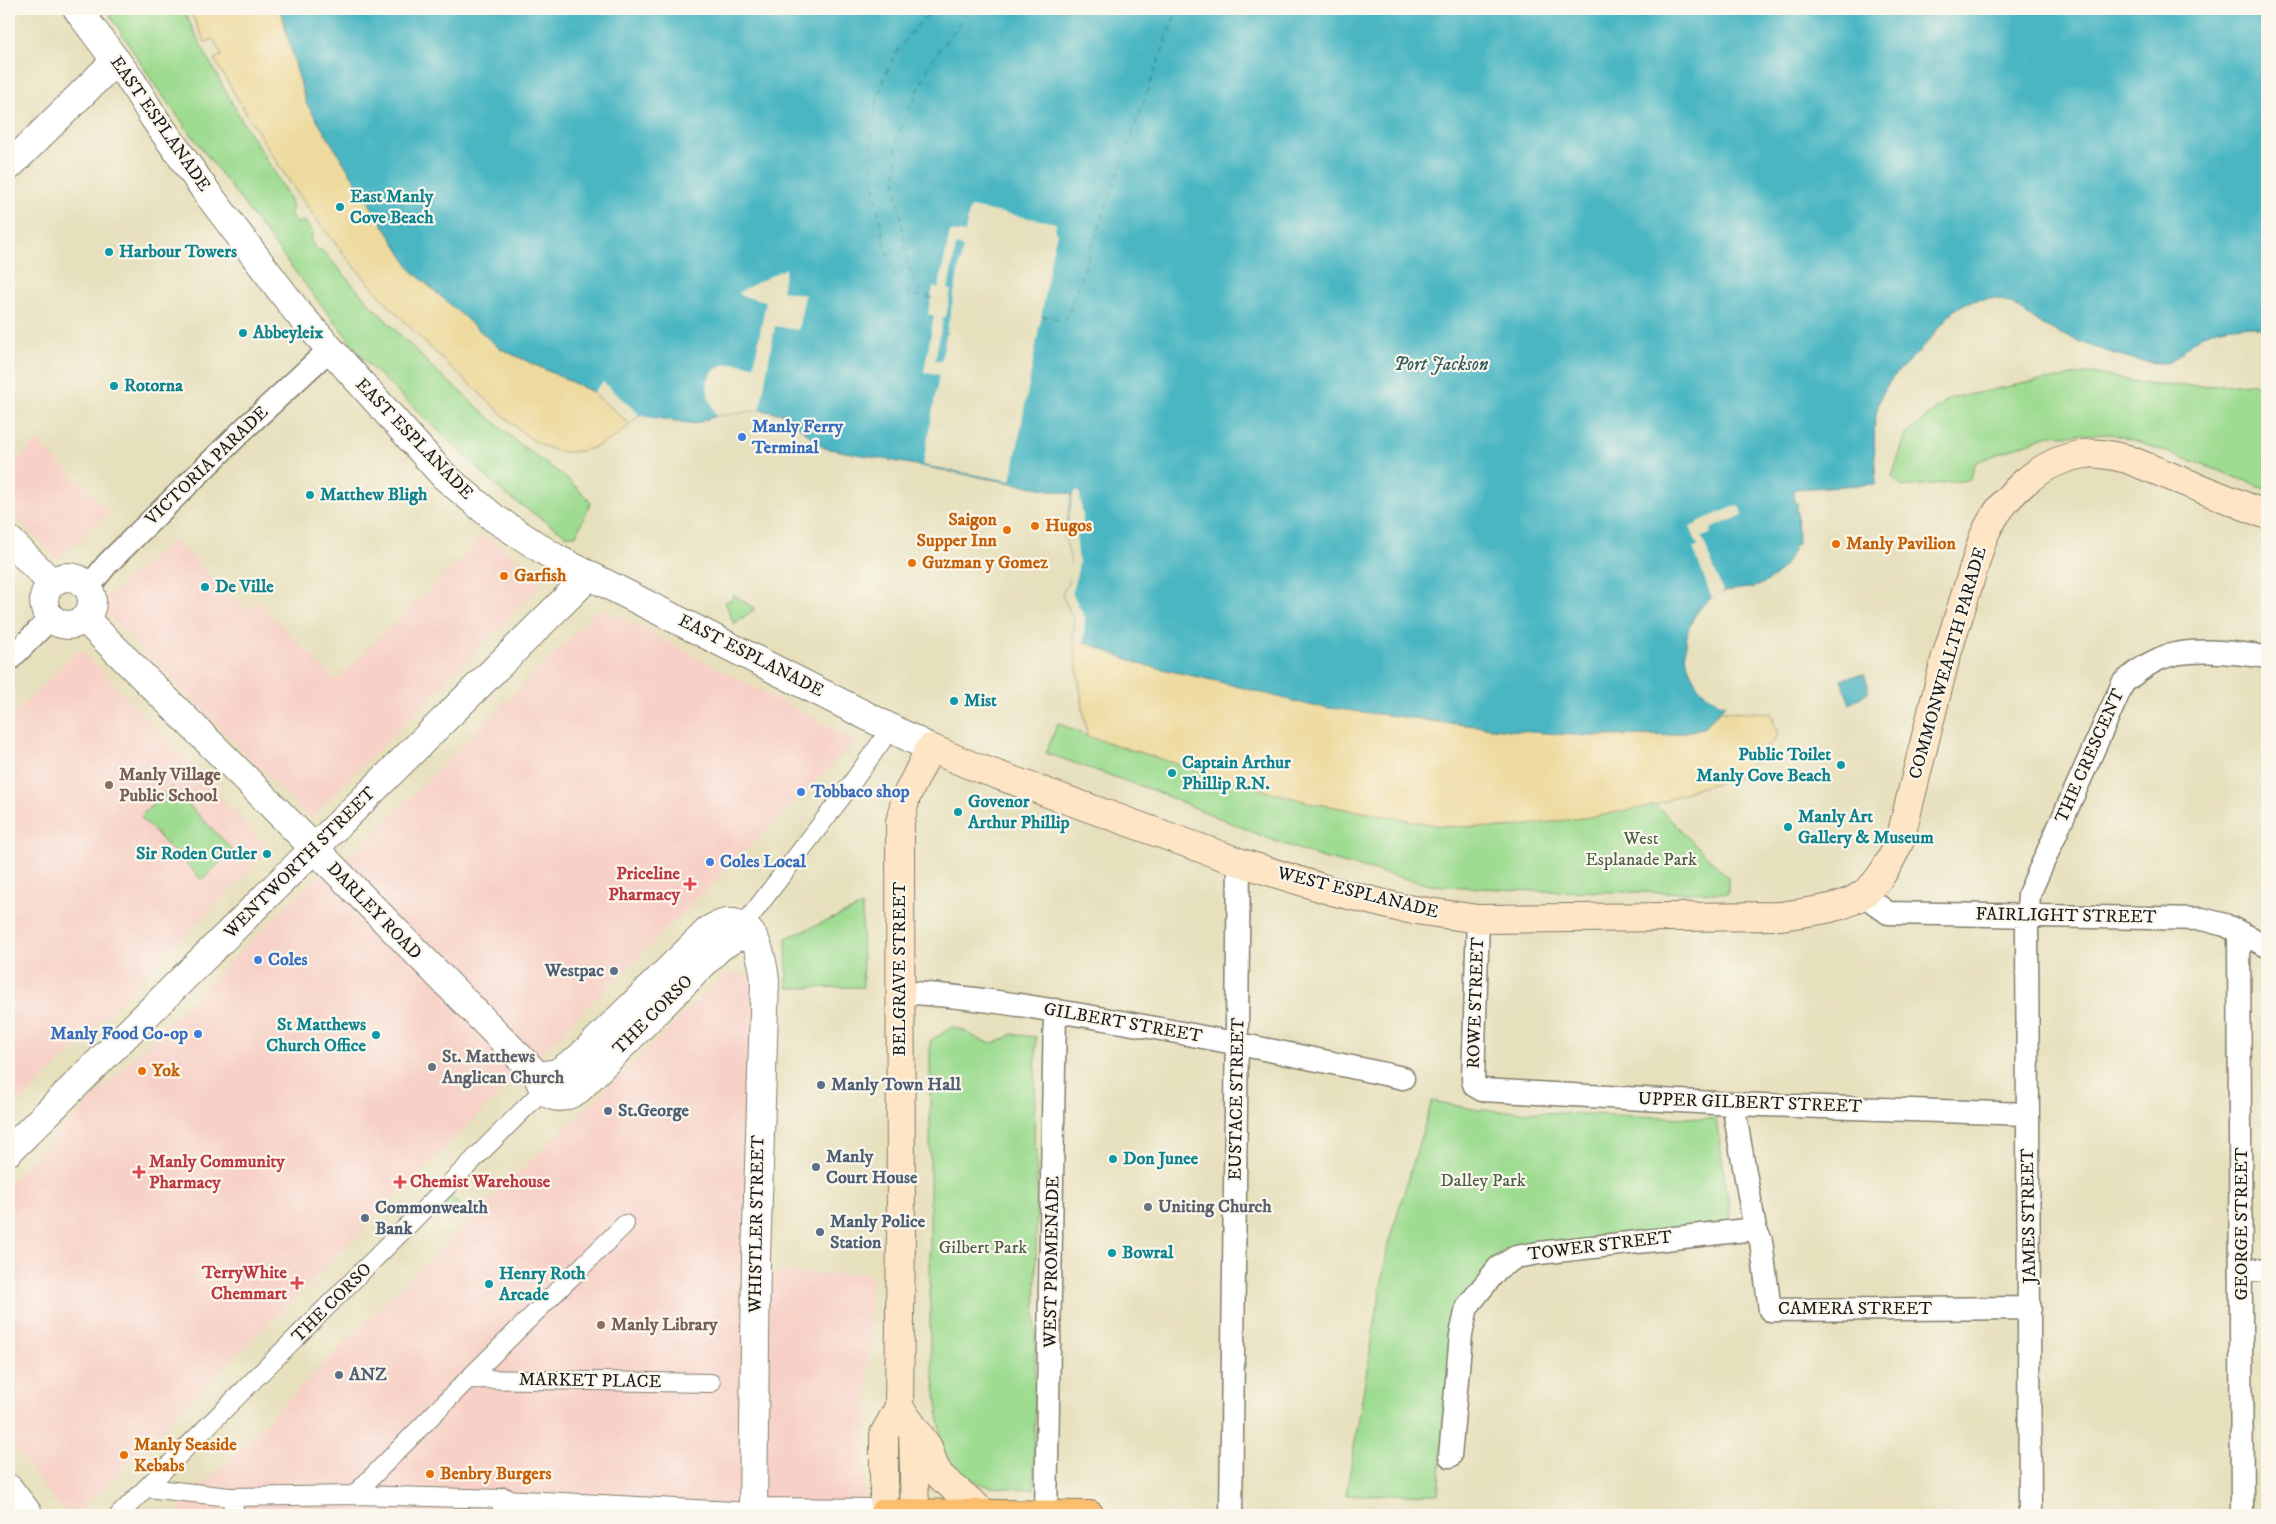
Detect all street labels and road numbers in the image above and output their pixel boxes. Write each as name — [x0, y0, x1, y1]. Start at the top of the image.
street label: EAST ESPLANADE — [105, 52, 215, 196]
street label: EAST ESPLANADE — [350, 374, 478, 504]
street label: VICTORIA PARADE — [140, 402, 273, 531]
street label: COMMONWEALTH PARADE — [1904, 544, 1992, 782]
street label: EAST ESPLANADE — [675, 610, 828, 702]
street label: THE CRESCENT — [2051, 685, 2130, 827]
street label: WENTWORTH STREET — [219, 782, 381, 944]
street label: DARLEY ROAD — [322, 858, 426, 964]
street label: WEST ESPLANADE — [1274, 862, 1441, 924]
street label: BELGRAVE STREET — [889, 881, 911, 1056]
street label: FAIRLIGHT STREET — [1975, 903, 2157, 929]
street label: ROWE STREET — [1463, 936, 1489, 1069]
street label: THE CORSO — [608, 970, 698, 1060]
street label: GILBERT STREET — [1042, 998, 1204, 1048]
street label: EUSTACE STREET — [1225, 1017, 1249, 1181]
street label: UPPER GILBERT STREET — [1638, 1088, 1863, 1118]
street label: WHISTLER STREET — [744, 1135, 770, 1314]
street label: GEORGE STREET — [2231, 1147, 2253, 1301]
street label: JAMES STREET — [2017, 1148, 2041, 1286]
street label: WEST PROMENADE — [1039, 1176, 1065, 1349]
street label: TOWER STREET — [1526, 1226, 1674, 1266]
street label: THE CORSO — [287, 1258, 377, 1348]
street label: CAMERA STREET — [1778, 1298, 1932, 1320]
street label: MARKET PLACE — [519, 1369, 662, 1393]

